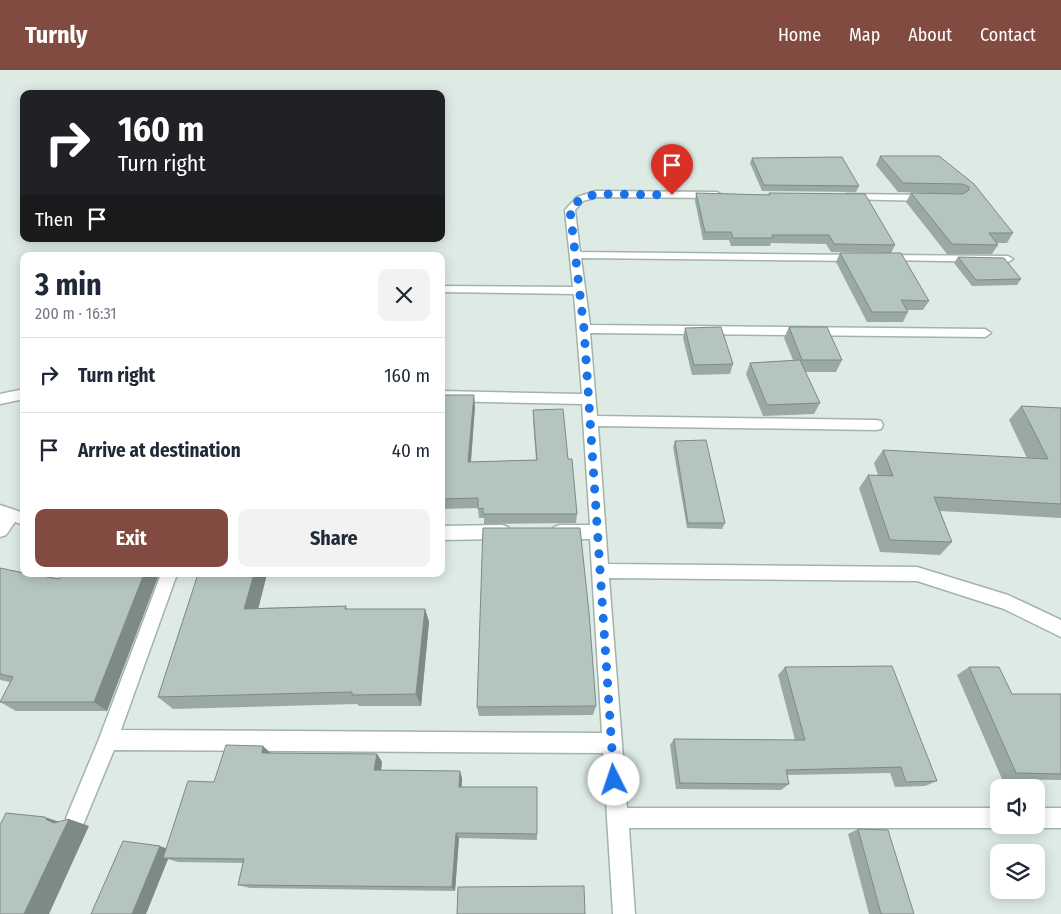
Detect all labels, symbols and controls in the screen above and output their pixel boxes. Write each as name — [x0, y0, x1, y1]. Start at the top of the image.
text: Turnly — [25, 21, 87, 49]
text: Home — [778, 24, 821, 46]
text: Map — [849, 24, 880, 46]
text: About — [908, 24, 952, 46]
text: Contact — [980, 24, 1036, 46]
text: 160 m — [118, 108, 204, 150]
icon: right — [35, 110, 100, 175]
pin — [651, 144, 693, 195]
text: Turn right — [118, 150, 206, 177]
icon: arrive — [658, 151, 686, 179]
icon: arrive — [83, 205, 111, 233]
text: Then — [35, 208, 73, 231]
text: 3 min — [35, 267, 102, 303]
button: close — [378, 269, 430, 321]
text: 200 m · 16:31 — [35, 304, 117, 323]
icon: right — [35, 361, 63, 389]
text: Turn right — [78, 364, 155, 387]
text: 160 m — [384, 364, 430, 387]
icon: arrive — [35, 436, 63, 464]
text: Arrive at destination — [78, 439, 241, 462]
text: 40 m — [392, 439, 430, 462]
button: Exit — [35, 509, 228, 567]
button: Share — [238, 509, 430, 567]
position arrow — [587, 753, 639, 805]
map controls — [990, 779, 1045, 899]
button: sound — [990, 779, 1045, 834]
button: layers — [990, 844, 1045, 899]

